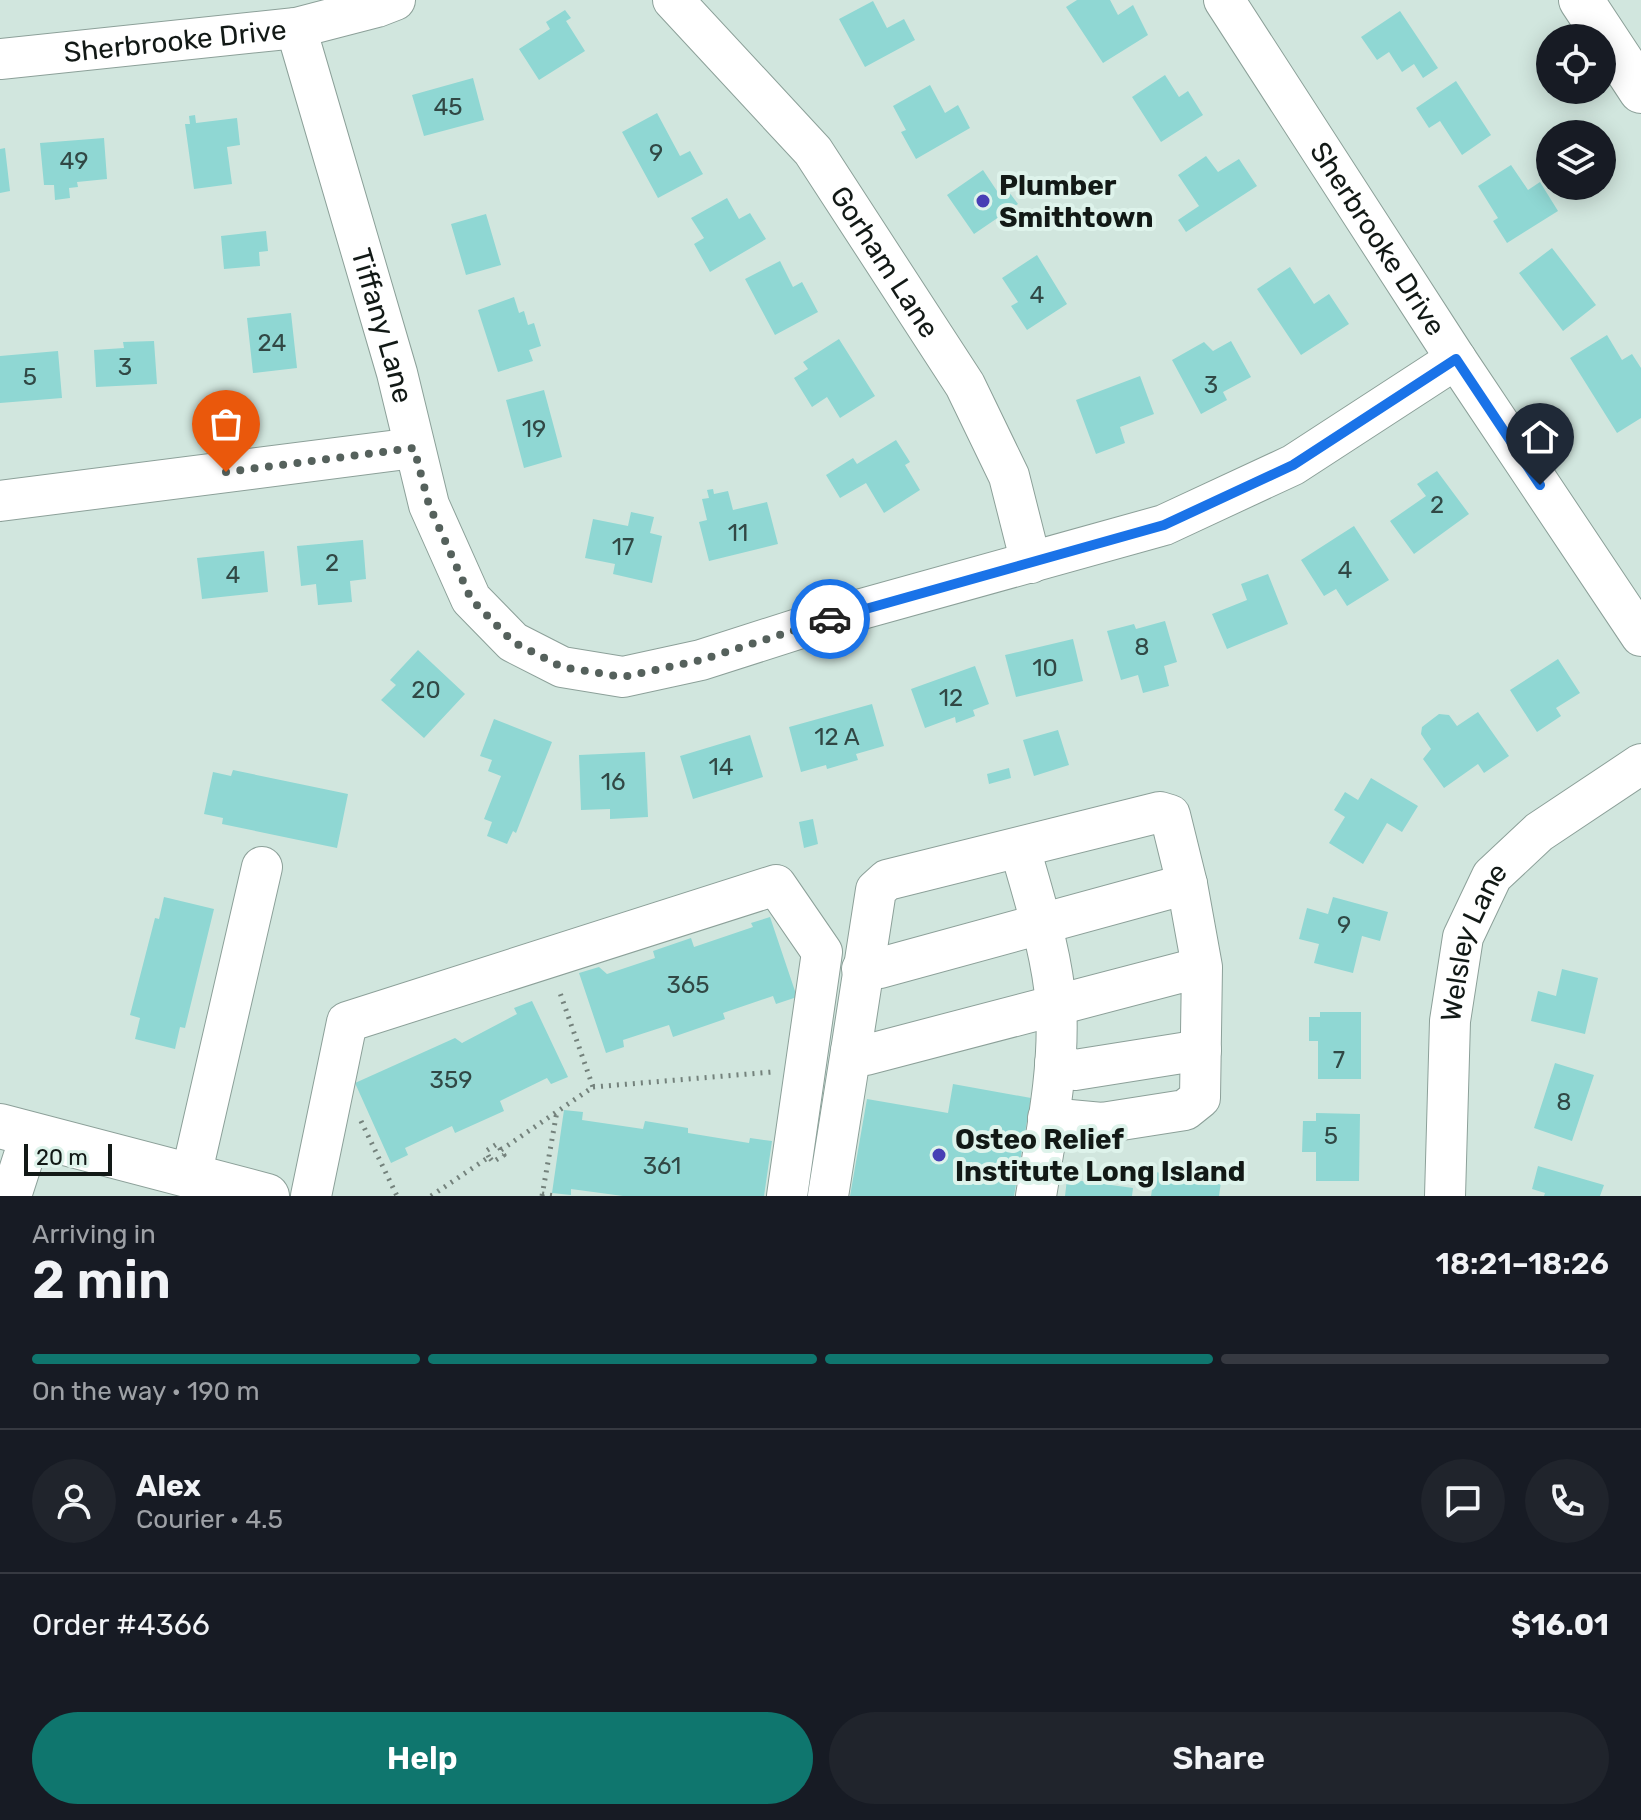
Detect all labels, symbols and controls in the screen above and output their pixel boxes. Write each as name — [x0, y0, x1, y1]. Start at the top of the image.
street label: Sherbrooke Drive — [62, 13, 288, 69]
map controls — [1536, 24, 1616, 200]
button: locate — [1536, 24, 1616, 104]
house number: 45 — [433, 93, 463, 121]
button: layers — [1536, 120, 1616, 200]
street label: Sherbrooke Drive — [1303, 136, 1452, 342]
house number: 9 — [649, 139, 663, 167]
house number: 49 — [60, 147, 88, 175]
place label: Plumber Smithtown — [999, 169, 1154, 234]
street label: Gorham Lane — [823, 180, 946, 344]
marker: Plumber Smithtown — [974, 192, 992, 210]
street label: Tiffany Lane — [344, 244, 420, 406]
house number: 4 — [1030, 281, 1045, 309]
house number: 24 — [258, 329, 286, 357]
house number: 3 — [118, 353, 132, 381]
house number: 5 — [23, 363, 37, 391]
house number: 3 — [1204, 371, 1218, 399]
pin — [192, 390, 260, 472]
icon: bag — [204, 402, 248, 446]
pin — [1506, 403, 1574, 485]
house number: 19 — [522, 415, 546, 443]
icon: home — [1518, 415, 1562, 459]
house number: 2 — [1430, 491, 1444, 519]
house number: 11 — [728, 519, 748, 547]
house number: 17 — [612, 533, 634, 561]
house number: 2 — [325, 549, 339, 577]
house number: 4 — [1338, 556, 1353, 584]
house number: 4 — [226, 561, 241, 589]
courier — [790, 579, 870, 659]
icon: car — [808, 597, 852, 641]
house number: 8 — [1134, 633, 1150, 661]
house number: 10 — [1032, 654, 1058, 682]
house number: 20 — [411, 676, 441, 704]
house number: 12 — [939, 684, 963, 712]
house number: 12 A — [814, 723, 860, 751]
house number: 14 — [708, 753, 734, 781]
house number: 16 — [601, 768, 625, 796]
street label: Welsley Lane — [1434, 855, 1513, 1024]
house number: 9 — [1337, 911, 1351, 939]
house number: 365 — [666, 971, 710, 999]
house number: 7 — [1333, 1046, 1345, 1074]
house number: 359 — [430, 1066, 472, 1094]
house number: 8 — [1556, 1088, 1572, 1116]
house number: 5 — [1324, 1122, 1338, 1150]
place label: Osteo Relief Institute Long Island — [955, 1123, 1245, 1188]
scale bar — [24, 1140, 112, 1176]
text: 20 m — [36, 1144, 88, 1171]
marker: Osteo Relief Institute Long Island — [930, 1146, 948, 1164]
house number: 361 — [643, 1152, 681, 1180]
text: Arriving in — [32, 1219, 156, 1250]
text: 18:21–18:26 — [1436, 1246, 1609, 1282]
text: 2 min — [32, 1249, 171, 1311]
text: On the way · 190 m — [32, 1376, 260, 1407]
button: person — [32, 1459, 116, 1543]
button: chat — [1421, 1459, 1505, 1543]
button: phone — [1525, 1459, 1609, 1543]
text: Alex — [136, 1468, 201, 1504]
text: Courier · 4.5 — [136, 1504, 283, 1535]
text: Order #4366 — [32, 1607, 210, 1643]
text: $16.01 — [1511, 1607, 1609, 1643]
button: Help — [32, 1712, 813, 1804]
button: Share — [829, 1712, 1609, 1804]

